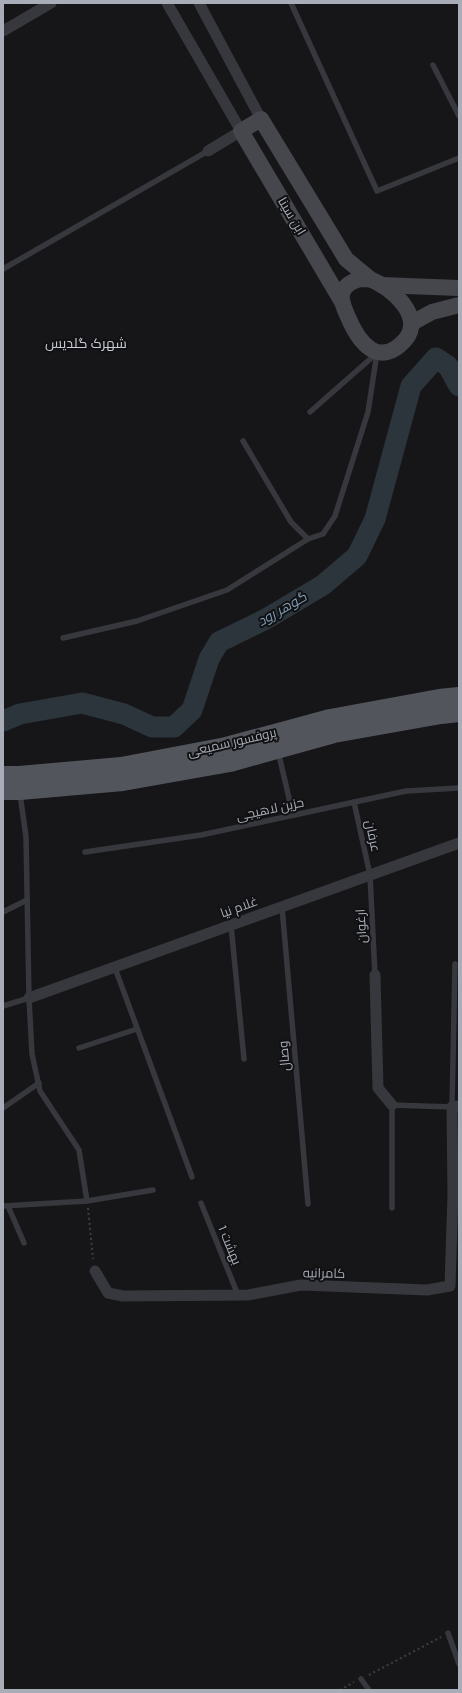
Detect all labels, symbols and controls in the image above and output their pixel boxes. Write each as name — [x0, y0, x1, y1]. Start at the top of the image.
street label: ابن سینا — [275, 194, 309, 238]
district label: شهرک گلدیس — [45, 335, 127, 352]
water label: گوهر رود — [254, 588, 310, 630]
street label: پروفسور سمیعی — [186, 724, 279, 761]
street label: حزین لاهیجی — [235, 795, 305, 823]
street label: عرفان — [362, 819, 384, 853]
street label: غلام نیا — [218, 893, 260, 923]
street label: ارغوان — [353, 908, 369, 944]
street label: وصال — [275, 1040, 294, 1072]
street label: بهشت 1 — [215, 1223, 245, 1267]
street label: کامرانیه — [303, 1265, 345, 1281]

